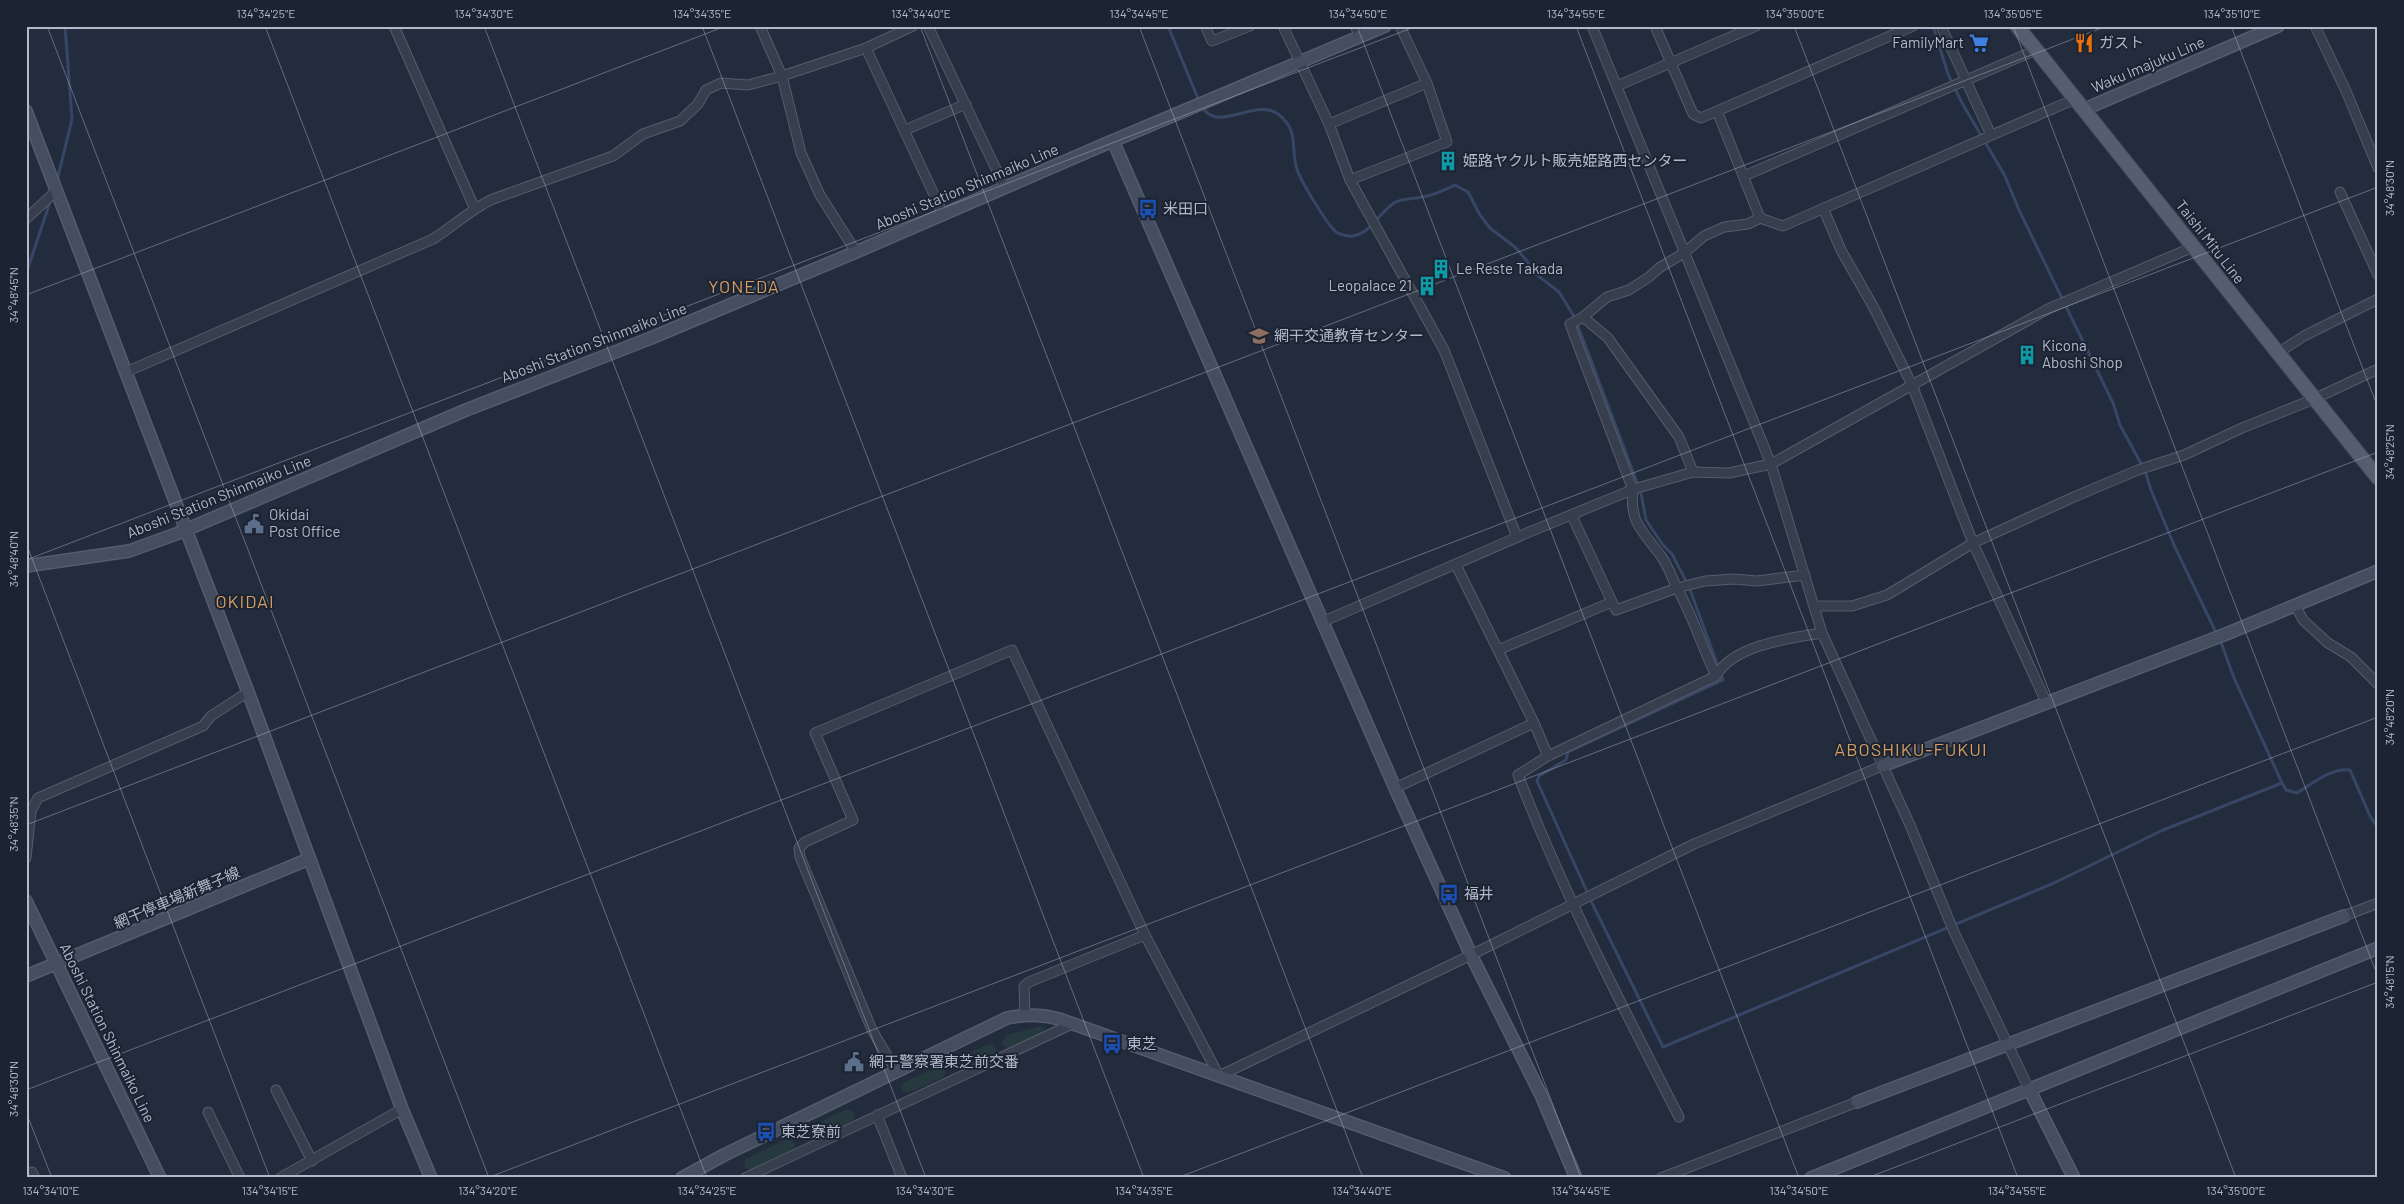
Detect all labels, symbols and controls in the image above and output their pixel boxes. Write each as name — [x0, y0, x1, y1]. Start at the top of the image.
text: 134°34'25"E — [237, 6, 295, 20]
text: 134°34'30"E — [454, 6, 514, 20]
text: 134°34'35"E — [673, 6, 731, 20]
text: 134°34'40"E — [891, 6, 951, 20]
text: 134°34'45"E — [1110, 6, 1168, 20]
text: 134°34'50"E — [1328, 6, 1388, 20]
text: 134°34'55"E — [1547, 6, 1605, 20]
text: 134°35'00"E — [1765, 6, 1825, 20]
text: 134°35'05"E — [1984, 6, 2042, 20]
text: 134°35'10"E — [2204, 6, 2260, 20]
supermarket icon: FamilyMart — [1968, 32, 1990, 54]
restaurant icon: ガスト — [2073, 32, 2095, 54]
street label: Waku Imajuku Line — [2088, 32, 2207, 96]
place label: FamilyMart — [1892, 33, 1964, 51]
place label: ガスト — [2099, 33, 2144, 51]
street label: Aboshi Station Shinmaiko Line — [872, 139, 1061, 233]
building icon: 姫路ヤクルト販売姫路西センター — [1437, 150, 1459, 172]
place label: 姫路ヤクルト販売姫路西センター — [1463, 151, 1688, 169]
text: 34°48'30"N — [2382, 160, 2396, 216]
street label: Taishi Mitu Line — [2173, 196, 2249, 287]
bus stop icon: 米田口 — [1137, 198, 1159, 220]
place label: 米田口 — [1163, 199, 1208, 217]
building icon: Le Reste Takada — [1430, 258, 1452, 280]
place label: Le Reste Takada — [1456, 259, 1563, 277]
text: 34°48'45"N — [6, 267, 20, 323]
district label: YONEDA — [708, 275, 780, 297]
building icon: Leopalace 21 — [1416, 275, 1438, 297]
place label: Leopalace 21 — [1328, 276, 1412, 294]
street label: Aboshi Station Shinmaiko Line — [498, 298, 689, 386]
school or university icon: 網干交通教育センター — [1248, 325, 1270, 347]
place label: 網干交通教育センター — [1274, 326, 1424, 344]
place label: Kicona Aboshi Shop — [2042, 336, 2123, 371]
building icon: Kicona Aboshi Shop — [2016, 344, 2038, 366]
text: 34°48'25"N — [2382, 424, 2396, 480]
street label: Aboshi Station Shinmaiko Line — [124, 451, 313, 541]
place label: Okidai Post Office — [269, 505, 341, 540]
public building icon: Okidai Post Office — [243, 513, 265, 535]
text: 34°48'40"N — [6, 531, 20, 587]
district label: OKIDAI — [215, 590, 275, 612]
text: 34°48'20"N — [2382, 689, 2396, 745]
district label: ABOSHIKU-FUKUI — [1834, 738, 1988, 760]
text: 34°48'35"N — [6, 796, 20, 852]
street label: 網干停車場新舞子線 — [111, 862, 242, 932]
bus stop icon: 福井 — [1438, 883, 1460, 905]
place label: 福井 — [1464, 884, 1494, 902]
street label: Aboshi Station Shinmaiko Line — [57, 940, 159, 1125]
text: 34°48'15"N — [2382, 955, 2396, 1009]
bus stop icon: 東芝 — [1101, 1033, 1123, 1055]
place label: 東芝 — [1127, 1034, 1157, 1052]
public building icon: 網干警察署東芝前交番 — [843, 1051, 865, 1073]
place label: 網干警察署東芝前交番 — [869, 1052, 1019, 1070]
text: 34°48'30"N — [6, 1061, 20, 1117]
bus stop icon: 東芝寮前 — [755, 1121, 777, 1143]
place label: 東芝寮前 — [781, 1122, 841, 1140]
text: 134°34'10"E — [22, 1183, 80, 1197]
text: 134°34'15"E — [242, 1183, 298, 1197]
text: 134°34'20"E — [458, 1183, 518, 1197]
text: 134°34'25"E — [678, 1183, 736, 1197]
text: 134°34'30"E — [895, 1183, 955, 1197]
text: 134°34'35"E — [1115, 1183, 1173, 1197]
text: 134°34'40"E — [1332, 1183, 1392, 1197]
text: 134°34'45"E — [1552, 1183, 1610, 1197]
text: 134°34'50"E — [1769, 1183, 1829, 1197]
text: 134°34'55"E — [1988, 1183, 2046, 1197]
text: 134°35'00"E — [2206, 1183, 2266, 1197]

